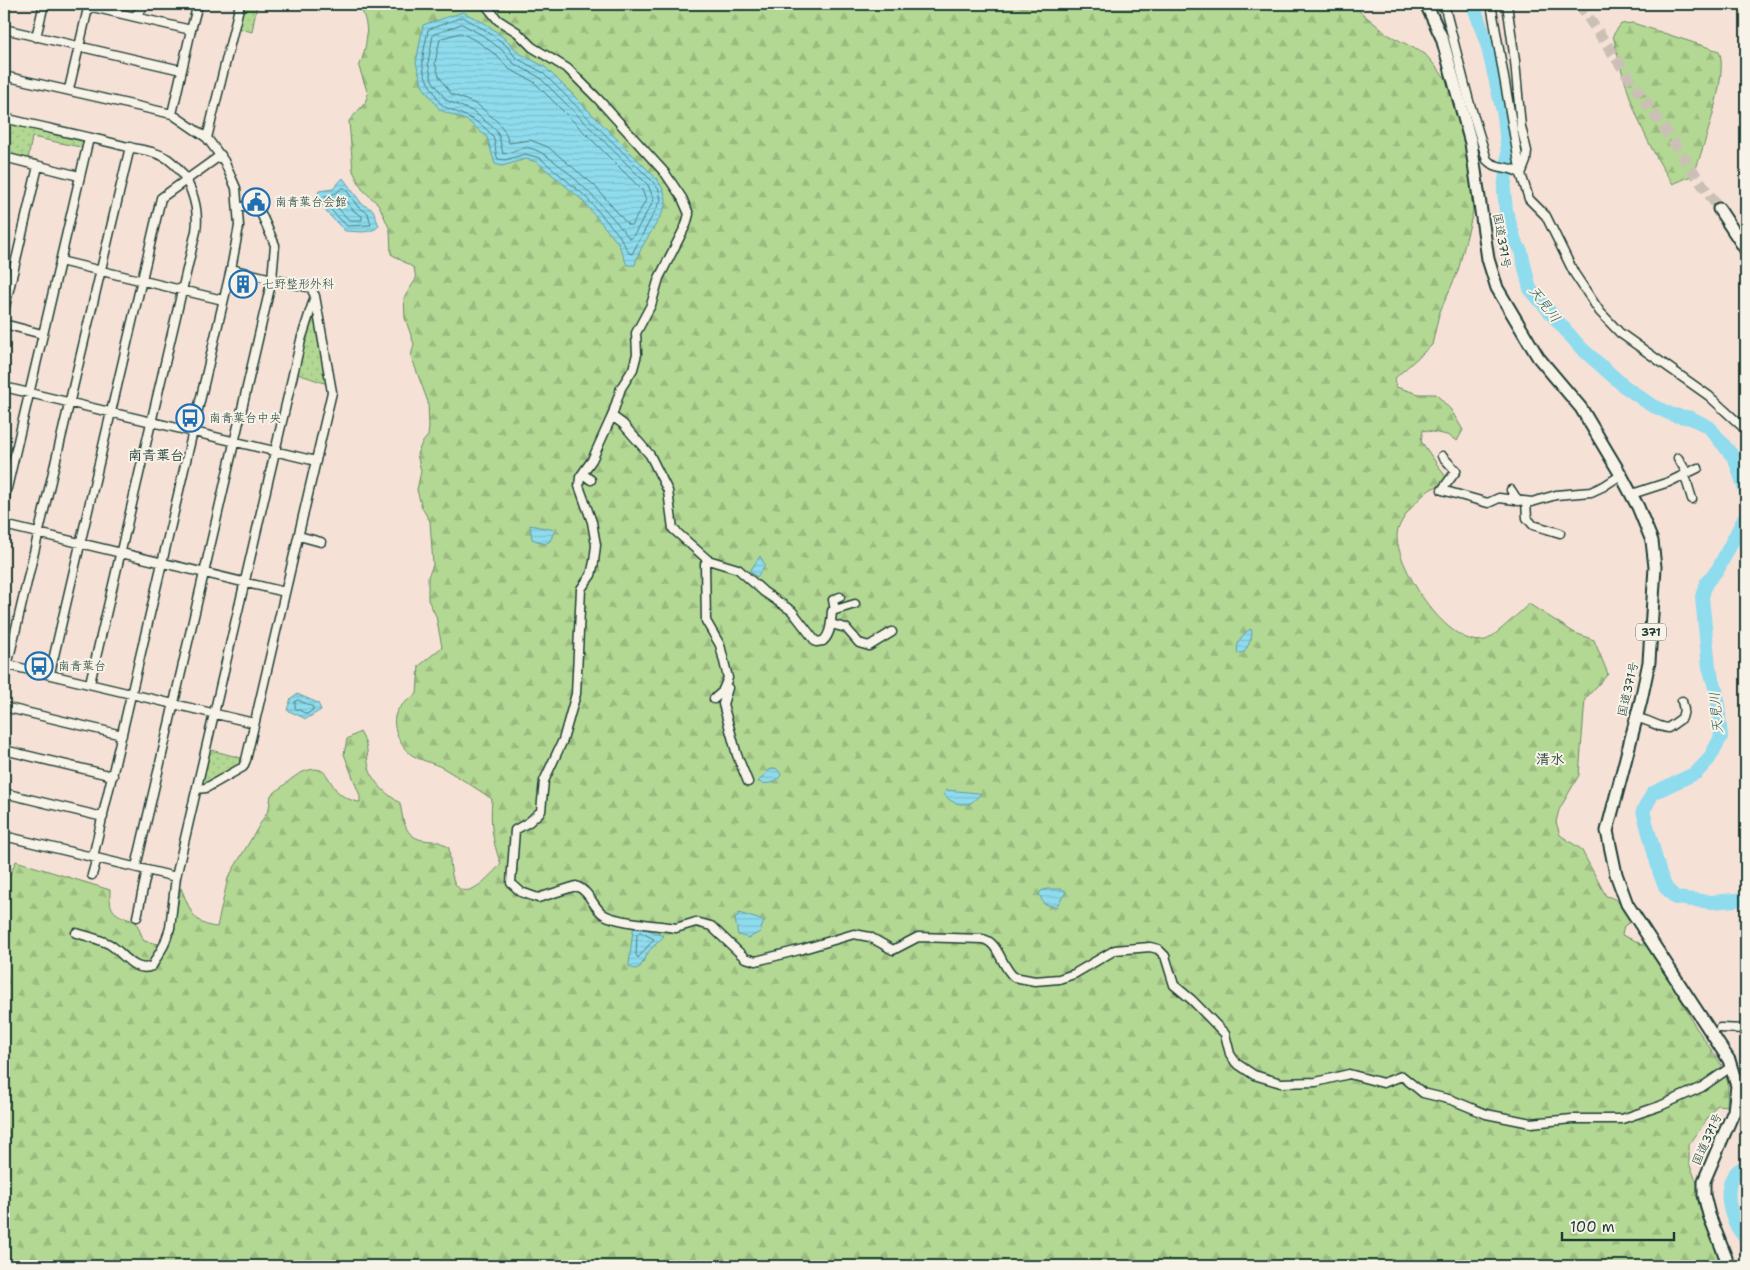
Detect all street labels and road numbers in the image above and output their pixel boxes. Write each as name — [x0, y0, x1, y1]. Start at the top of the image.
street label: 国道371号 — [1489, 212, 1515, 270]
road number: 371 — [1636, 624, 1666, 640]
street label: 国道371号 — [1614, 660, 1642, 718]
street label: 国道371号 — [1688, 1110, 1726, 1168]

